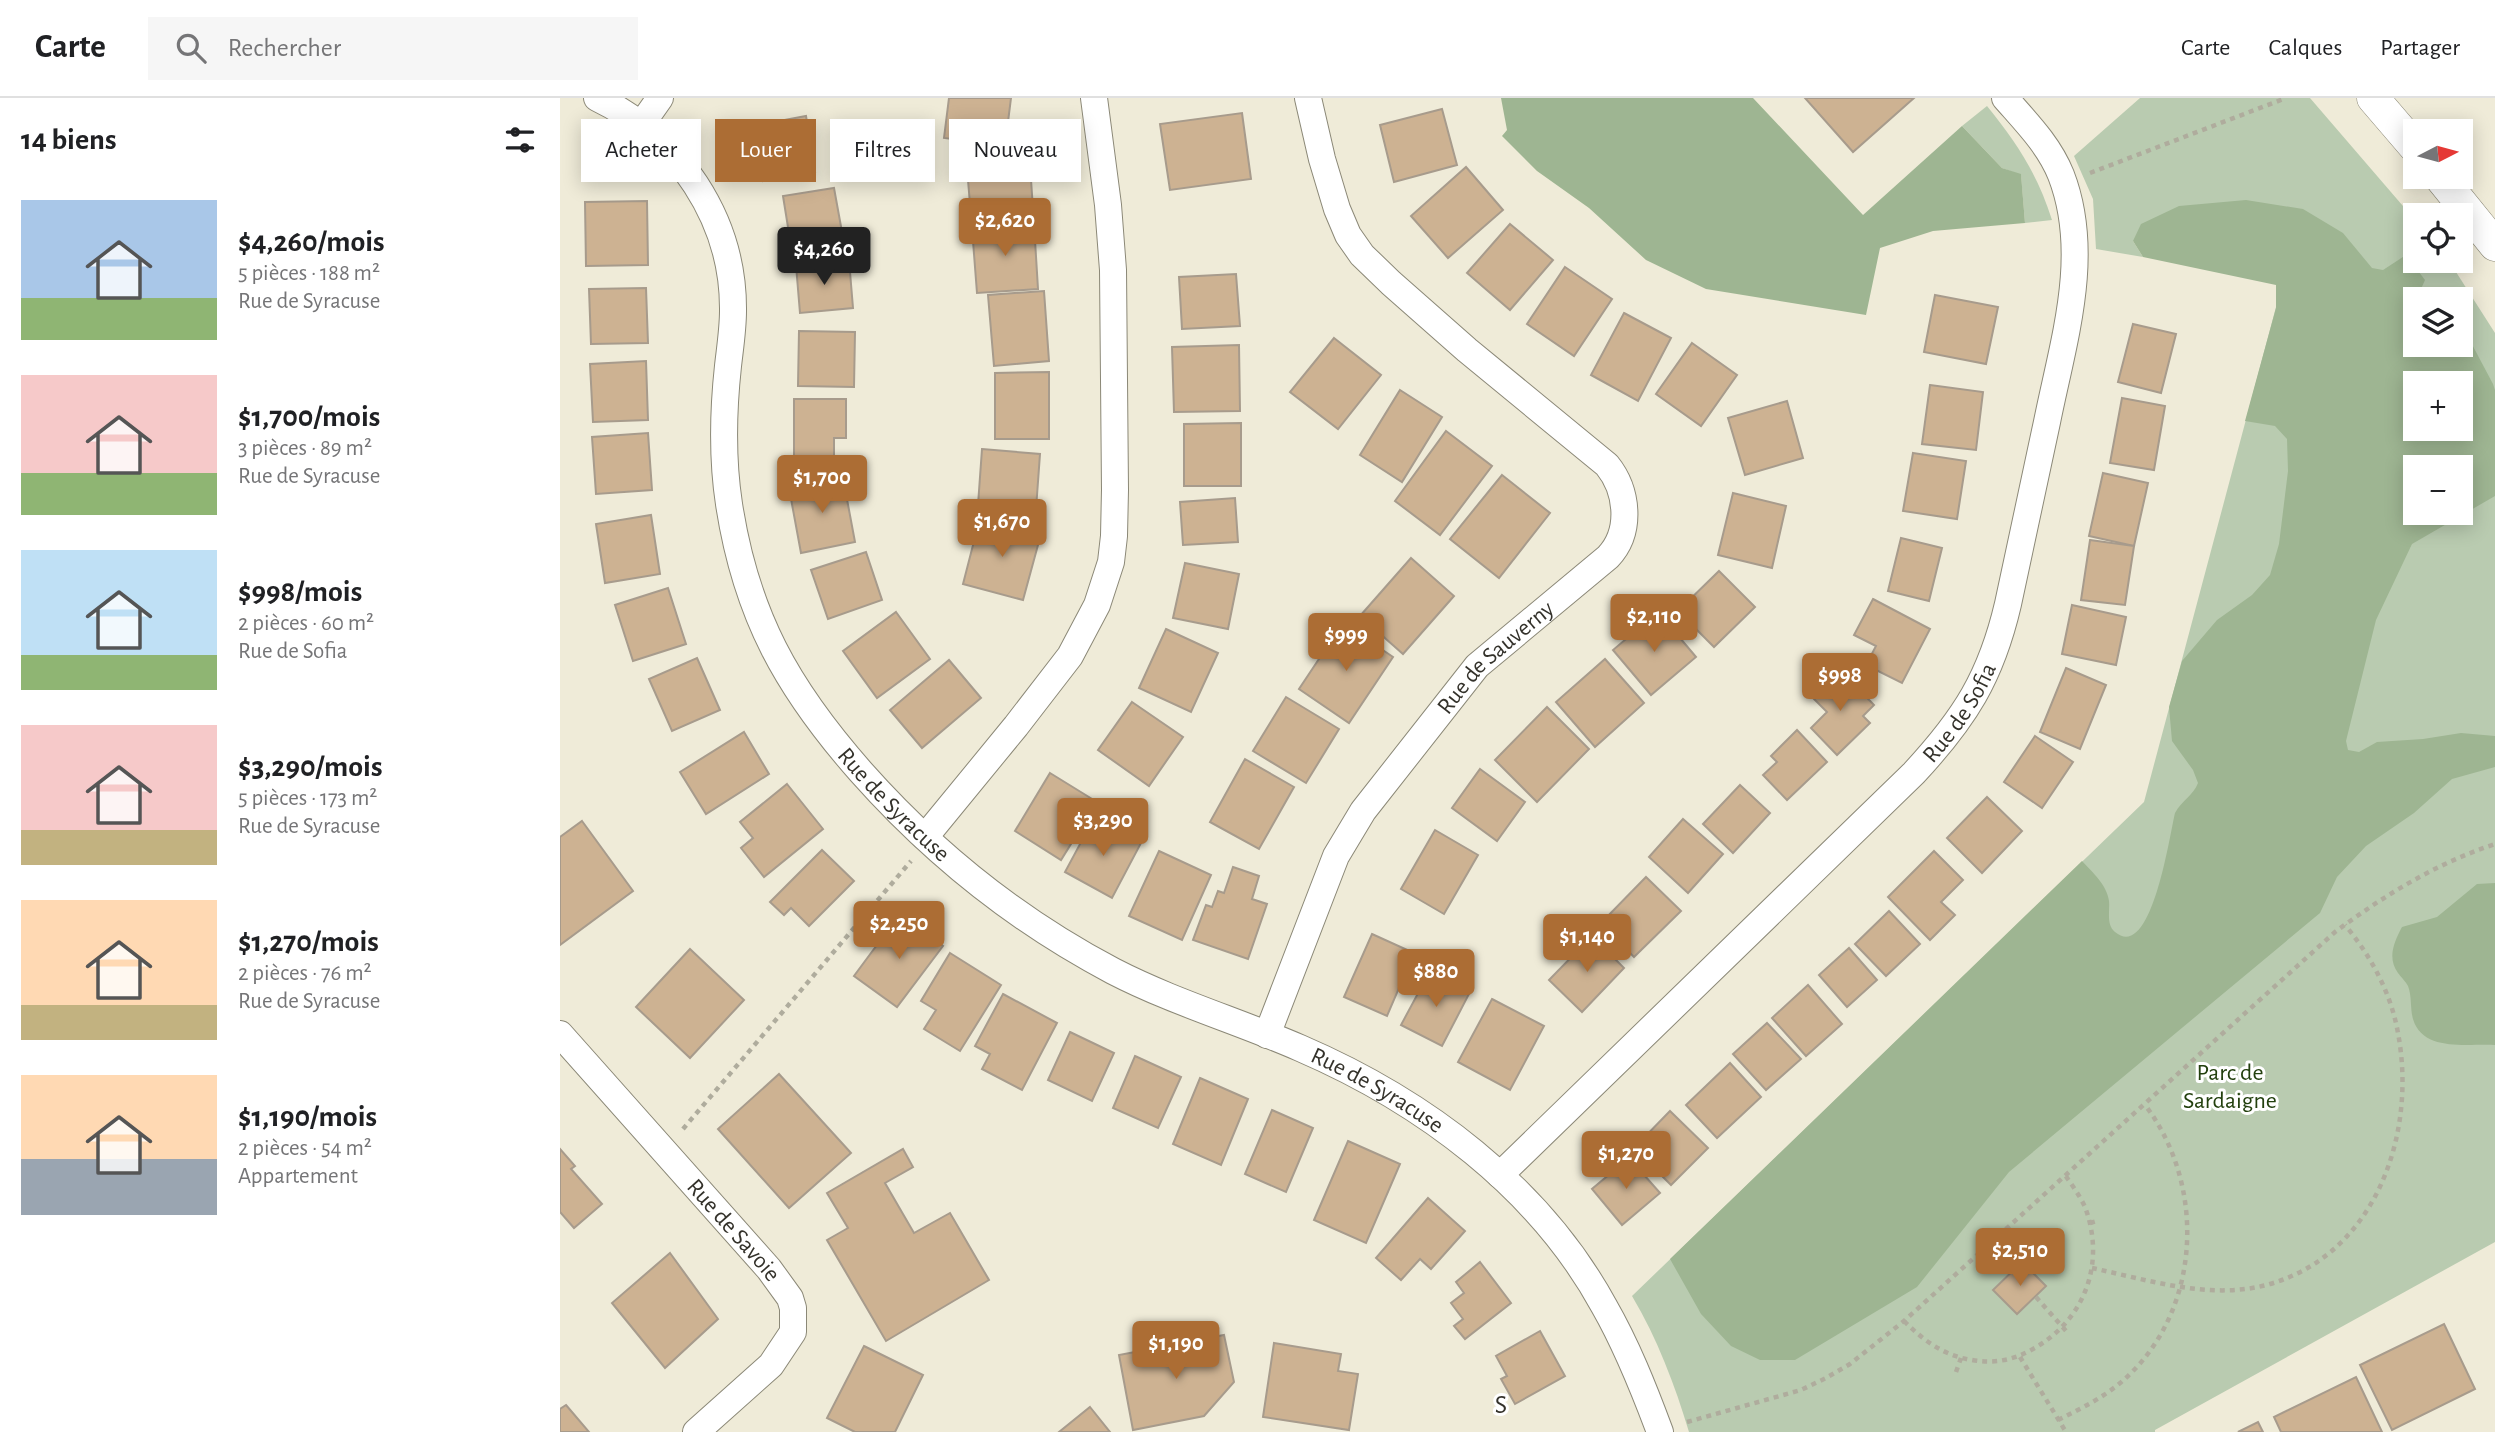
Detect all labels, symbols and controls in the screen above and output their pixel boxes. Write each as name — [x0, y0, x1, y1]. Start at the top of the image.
search box — [148, 17, 638, 80]
icon: search — [172, 29, 210, 67]
text: Carte — [35, 31, 106, 64]
text: Rechercher — [228, 35, 341, 61]
text: Carte — [2181, 36, 2230, 60]
text: Calques — [2268, 36, 2342, 60]
text: Partager — [2380, 36, 2460, 60]
chip: Acheter — [581, 119, 701, 182]
chip: Louer — [715, 119, 816, 182]
chip: Filtres — [830, 119, 935, 182]
chip: Nouveau — [949, 119, 1081, 182]
north arrow — [2403, 119, 2473, 189]
map controls — [2403, 119, 2473, 525]
icon: filters — [501, 121, 539, 159]
text: 14 biens — [21, 125, 117, 155]
pin: $2,620 — [948, 198, 1062, 258]
button: locate — [2403, 203, 2473, 273]
text: $2,620 — [975, 209, 1035, 232]
text: $4,260/mois — [238, 227, 385, 257]
icon: home — [77, 228, 161, 312]
pin: $4,260 — [767, 228, 881, 287]
text: $4,260 — [793, 238, 855, 261]
text: 5 pièces · 188 m² — [238, 262, 380, 285]
button: layers — [2403, 287, 2473, 357]
text: Rue de Syracuse — [238, 290, 380, 313]
button: + — [2403, 371, 2473, 441]
text: $1,700/mois — [238, 402, 380, 432]
icon: home — [77, 403, 161, 487]
text: 3 pièces · 89 m² — [238, 437, 372, 460]
button: − — [2403, 455, 2473, 525]
pin: $1,700 — [765, 456, 879, 515]
text: Rue de Syracuse — [238, 465, 380, 488]
text: $1,700 — [793, 466, 851, 489]
pin: $1,670 — [945, 500, 1059, 559]
text: $1,670 — [974, 510, 1030, 533]
text: $998/mois — [238, 577, 362, 607]
icon: home — [77, 578, 161, 662]
pin: $2,110 — [1597, 594, 1711, 654]
street label: Rue de Sauverny — [1433, 597, 1559, 719]
text: $2,110 — [1627, 605, 1682, 628]
text: 2 pièces · 60 m² — [238, 612, 374, 635]
pin: $999 — [1305, 614, 1387, 673]
text: $999 — [1324, 624, 1368, 647]
text: Rue de Sofia — [238, 640, 347, 663]
pin: $998 — [1799, 654, 1881, 713]
street label: Rue de Sofia — [1918, 660, 2001, 768]
text: $998 — [1818, 664, 1862, 687]
street label: Rue de Syracuse — [833, 744, 954, 867]
text: $3,290/mois — [238, 752, 382, 782]
icon: home — [77, 753, 161, 837]
text: 5 pièces · 173 m² — [238, 787, 377, 810]
pin: $3,290 — [1046, 798, 1160, 858]
text: $3,290 — [1073, 809, 1133, 832]
text: Rue de Syracuse — [238, 815, 380, 838]
pin: $2,250 — [842, 902, 956, 961]
text: $2,250 — [869, 912, 929, 935]
pin: $1,140 — [1530, 914, 1644, 974]
text: $1,140 — [1559, 925, 1615, 948]
text: $1,270/mois — [238, 927, 379, 957]
icon: home — [77, 928, 161, 1012]
pin: $880 — [1395, 950, 1477, 1009]
text: $880 — [1413, 960, 1459, 983]
text: 2 pièces · 76 m² — [238, 962, 372, 985]
text: Rue de Syracuse — [238, 990, 380, 1013]
street label: Rue de Syracuse — [1307, 1044, 1448, 1138]
park label: Parc de Sardaigne — [2183, 1061, 2277, 1113]
text: $1,190/mois — [238, 1102, 377, 1132]
icon: home — [77, 1103, 161, 1187]
pin: $1,270 — [1569, 1132, 1683, 1191]
text: 2 pièces · 54 m² — [238, 1137, 372, 1160]
text: $1,270 — [1598, 1142, 1654, 1165]
text: Appartement — [238, 1165, 358, 1188]
street label: Rue de Savoie — [682, 1175, 785, 1286]
pin: $2,510 — [1963, 1228, 2077, 1288]
text: $2,510 — [1992, 1239, 2048, 1262]
pin: $1,190 — [1119, 1322, 1233, 1381]
text: $1,190 — [1148, 1332, 1204, 1355]
district label: S — [1495, 1392, 1509, 1418]

